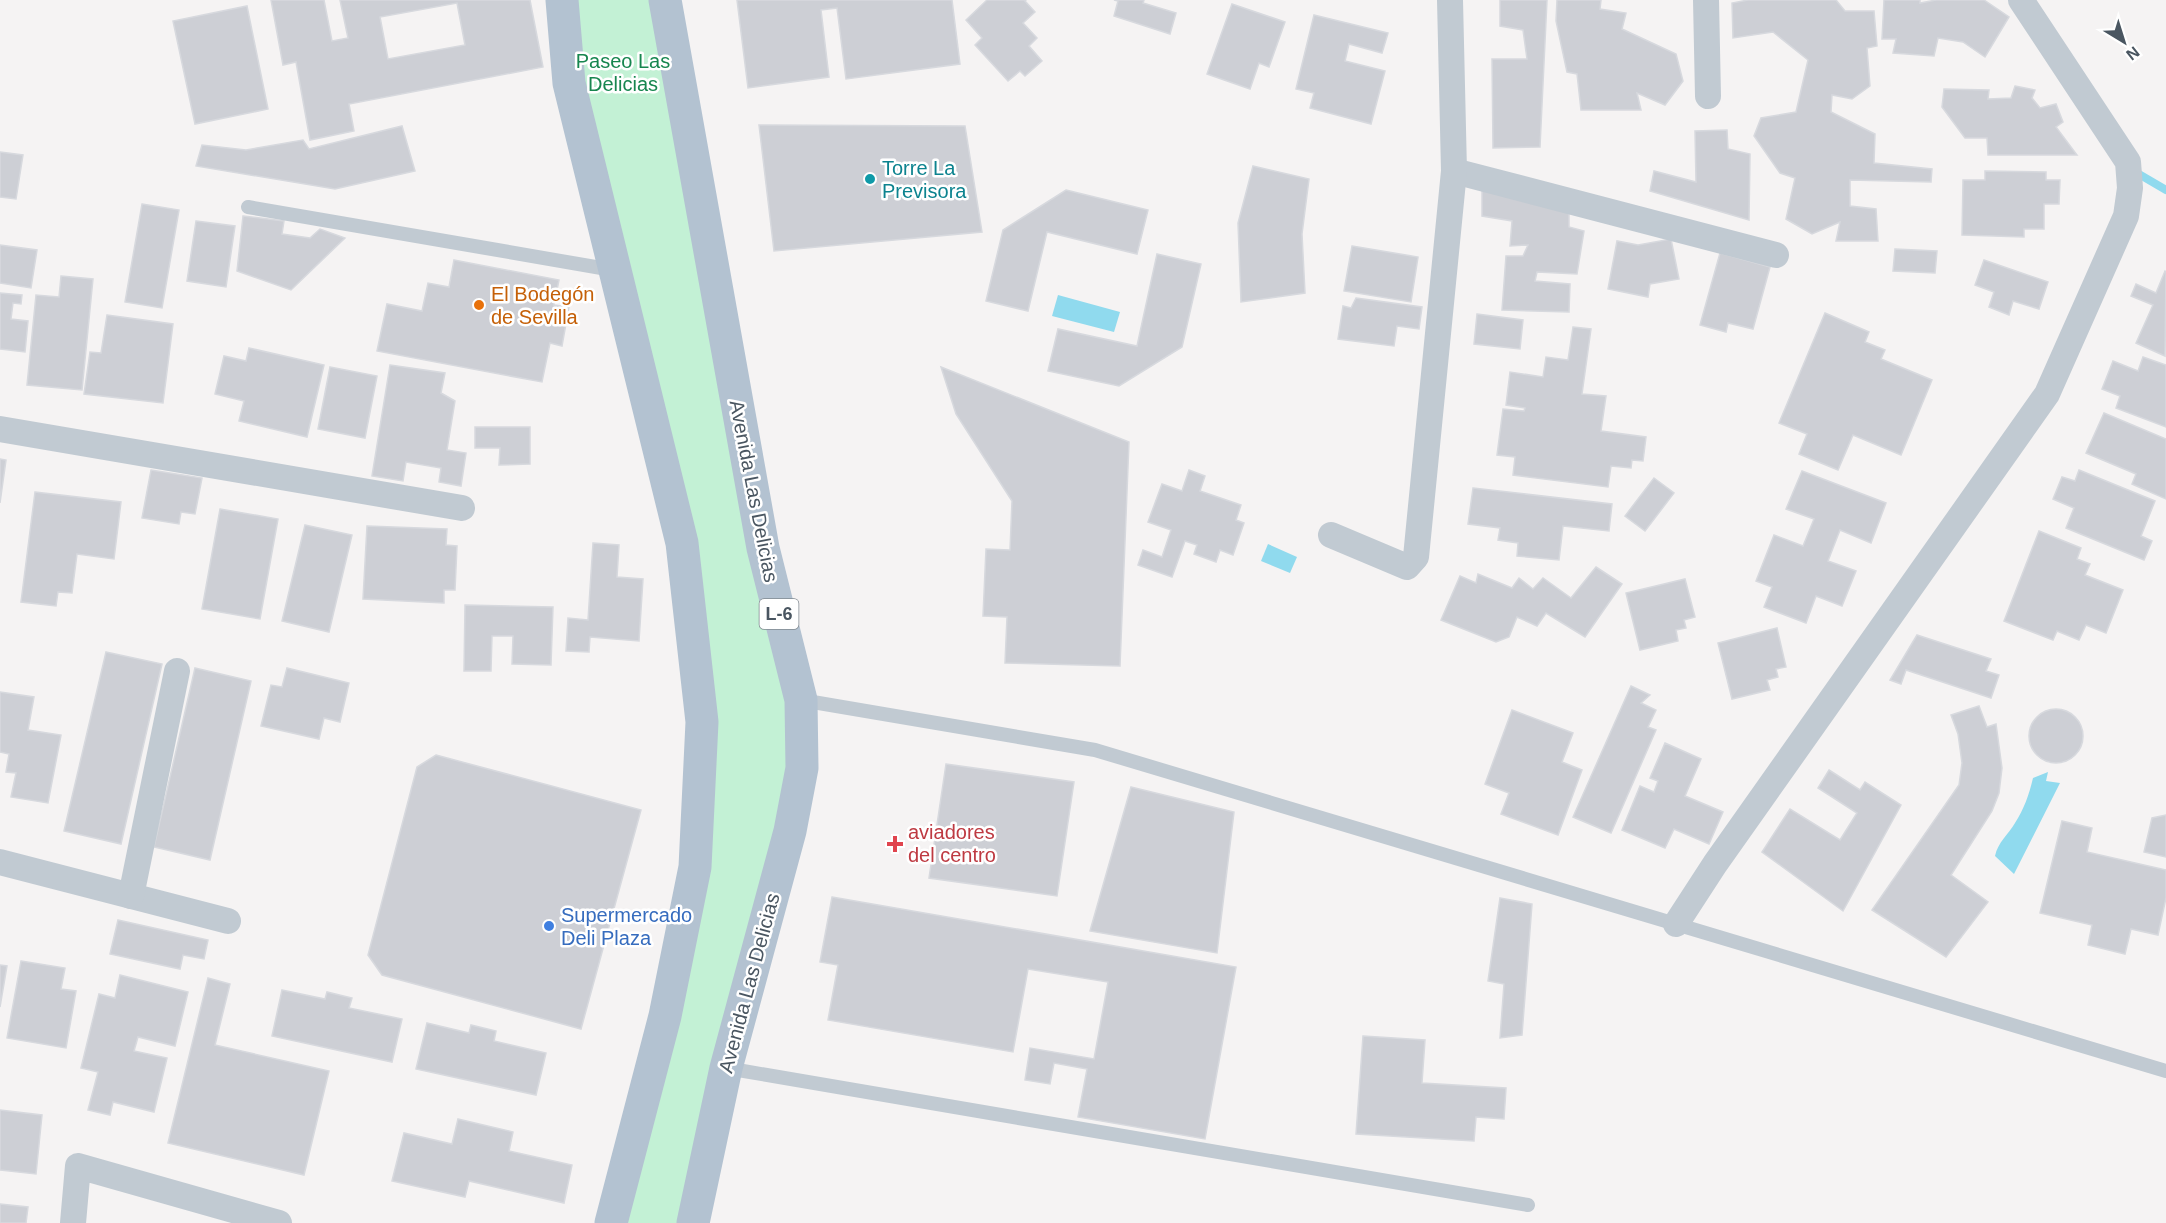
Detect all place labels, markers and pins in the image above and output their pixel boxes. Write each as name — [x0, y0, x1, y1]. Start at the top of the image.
place label: Torre La Previsora — [882, 157, 967, 202]
marker: Torre La Previsora — [863, 172, 877, 186]
place label: El Bodegón de Sevilla — [491, 283, 594, 328]
marker: El Bodegón de Sevilla — [472, 298, 486, 312]
place label: aviadores del centro — [908, 821, 996, 866]
marker: aviadores del centro — [886, 835, 904, 853]
place label: Supermercado Deli Plaza — [561, 904, 692, 949]
marker: Supermercado Deli Plaza — [542, 919, 556, 933]

